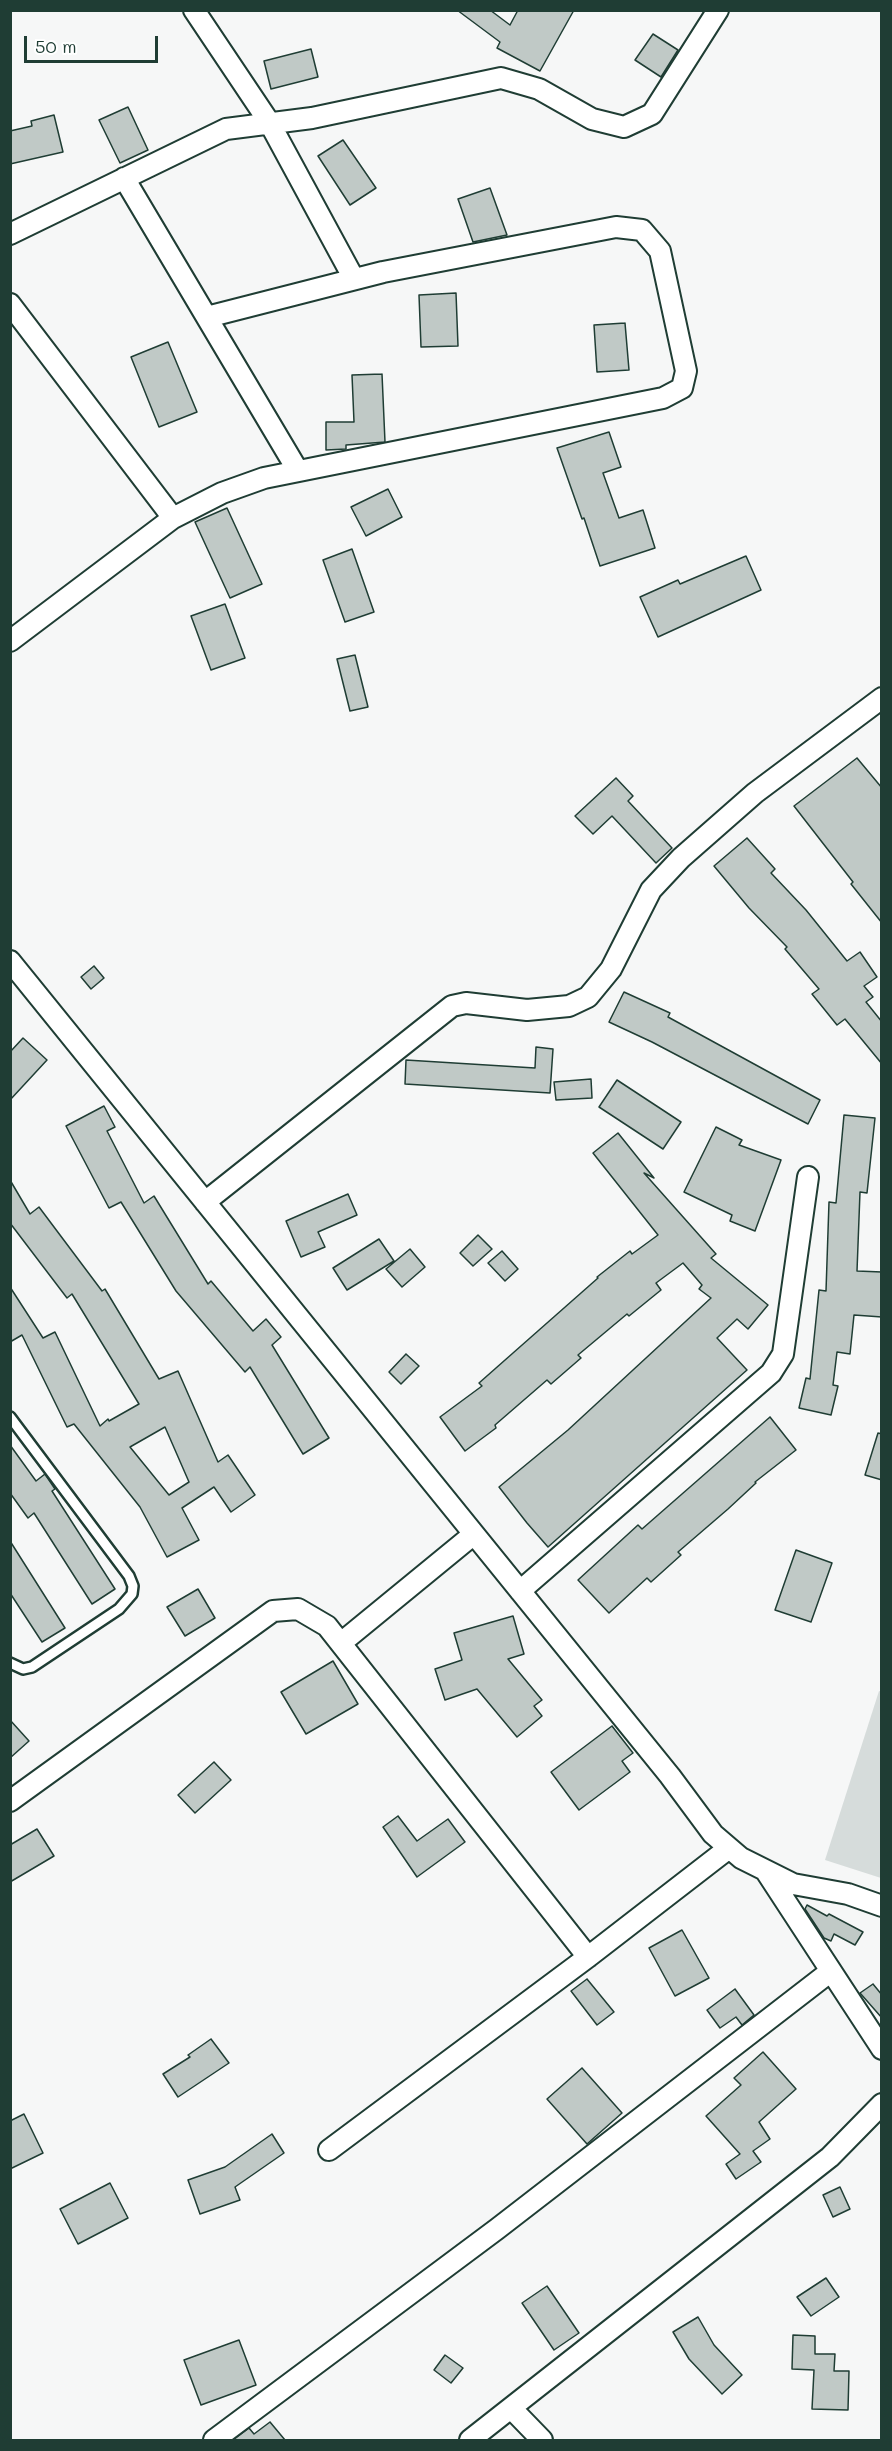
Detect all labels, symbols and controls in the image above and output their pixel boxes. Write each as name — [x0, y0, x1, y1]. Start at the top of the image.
scale bar — [27, 24, 160, 62]
text: 50 m — [35, 34, 77, 58]

